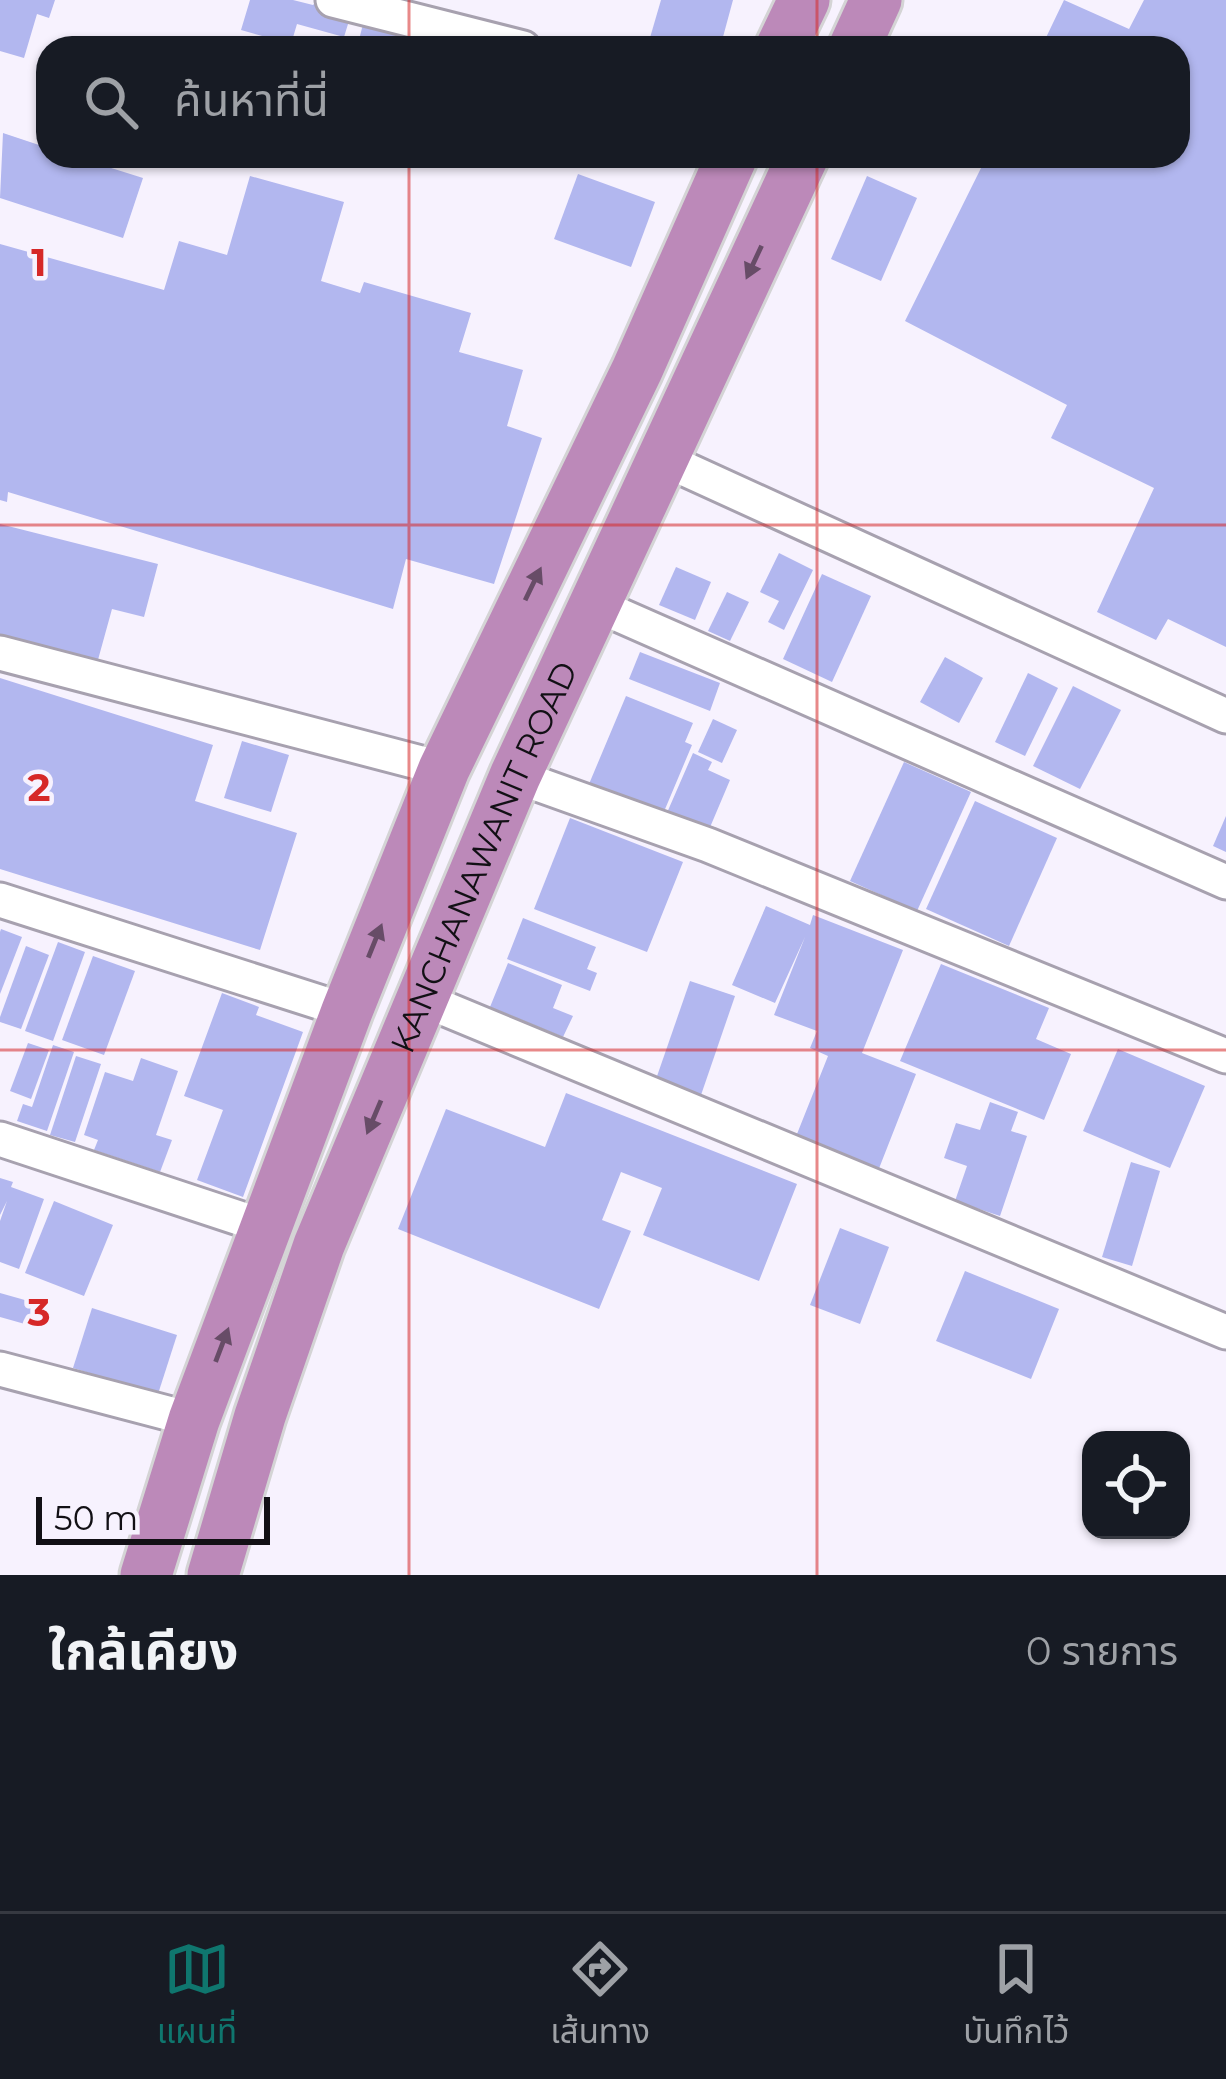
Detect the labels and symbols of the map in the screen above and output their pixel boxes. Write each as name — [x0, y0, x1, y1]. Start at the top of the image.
text: 1 — [31, 238, 47, 286]
one-way arrow — [743, 245, 763, 280]
one-way arrow — [523, 567, 543, 601]
street label: KANCHANAWANIT ROAD — [382, 655, 585, 1059]
text: 2 — [27, 763, 51, 811]
one-way arrow — [367, 922, 386, 958]
one-way arrow — [364, 1099, 383, 1135]
text: 3 — [26, 1288, 51, 1336]
one-way arrow — [214, 1326, 233, 1362]
scale bar — [36, 1491, 270, 1544]

